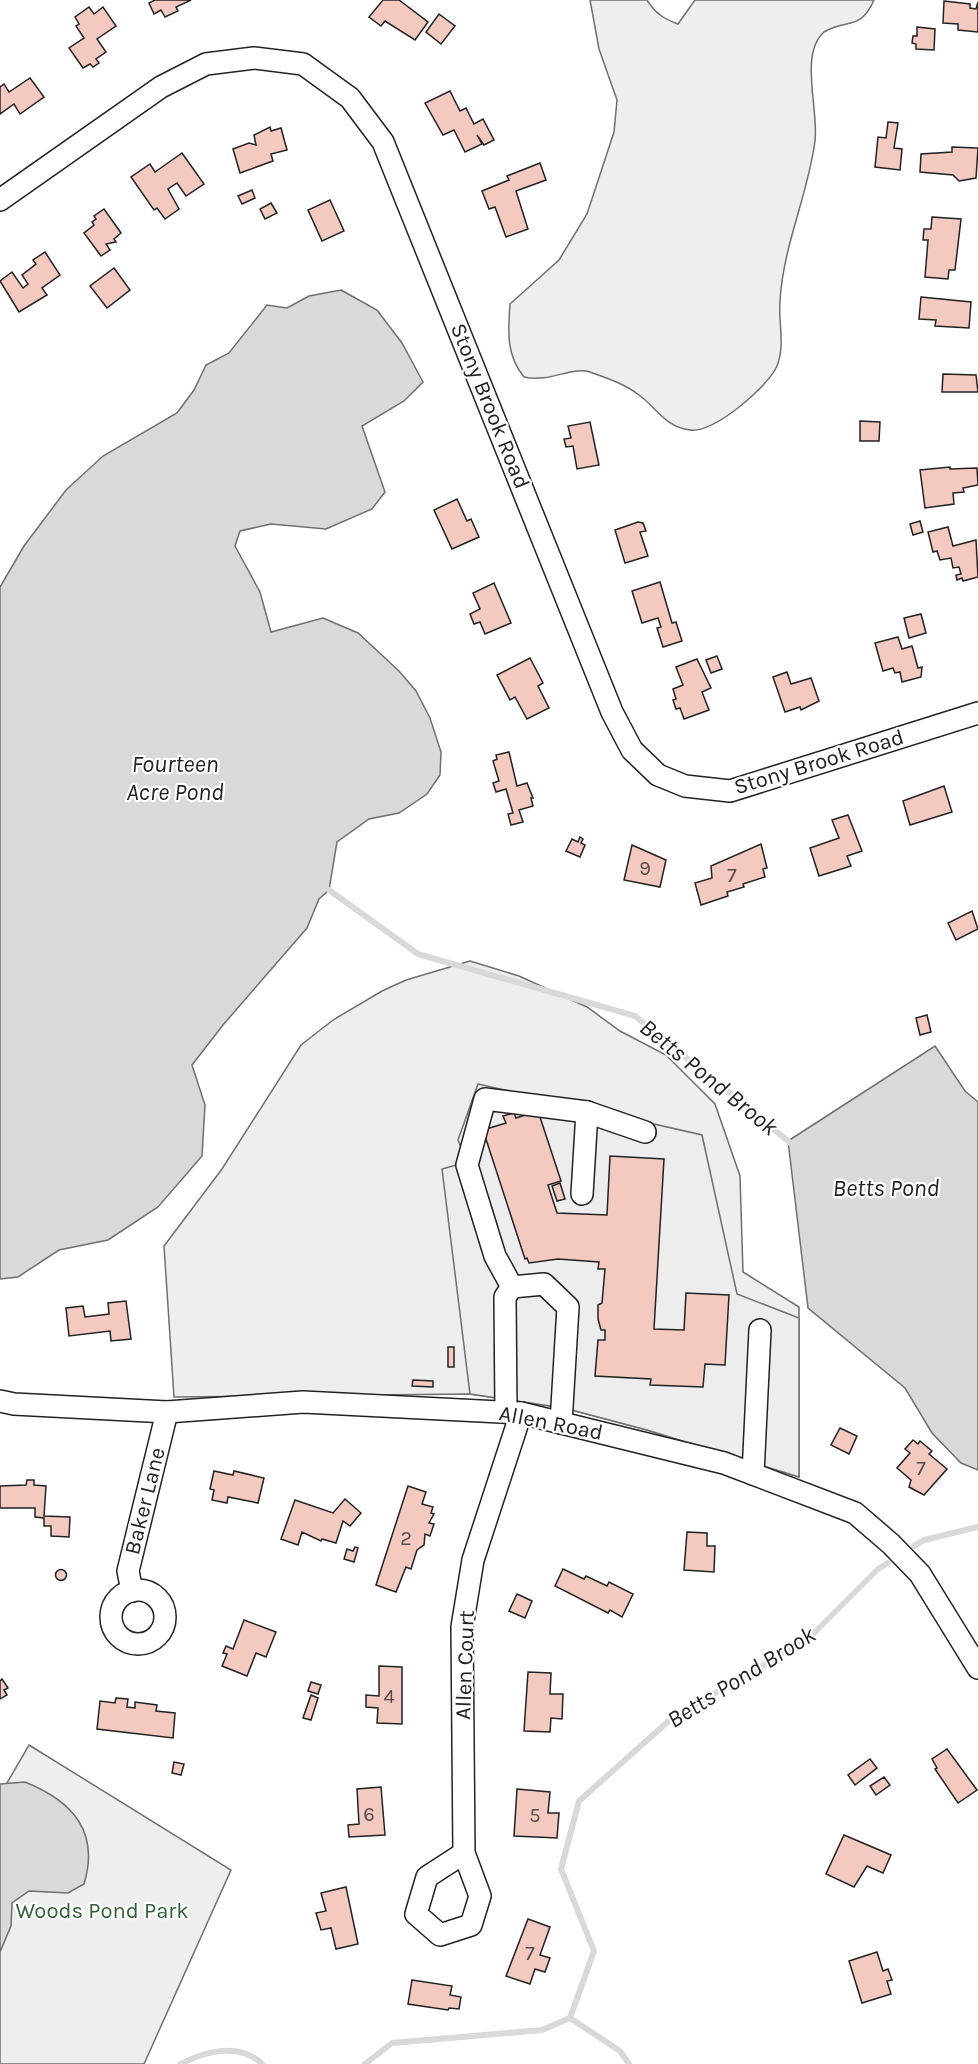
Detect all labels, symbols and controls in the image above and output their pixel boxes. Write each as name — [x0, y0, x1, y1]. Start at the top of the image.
street label: Stony Brook Road — [445, 319, 535, 493]
street label: Stony Brook Road — [731, 724, 907, 800]
water label: Fourteen Acre Pond — [126, 750, 224, 806]
house number: 9 — [639, 857, 651, 880]
house number: 7 — [727, 864, 737, 887]
water label: Betts Pond Brook — [634, 1013, 784, 1142]
water label: Betts Pond — [833, 1174, 940, 1202]
street label: Allen Road — [497, 1400, 605, 1446]
street label: Baker Lane — [119, 1445, 171, 1557]
house number: 7 — [916, 1457, 926, 1480]
house number: 2 — [400, 1527, 412, 1550]
street label: Allen Court — [450, 1610, 480, 1720]
water label: Betts Pond Brook — [662, 1620, 821, 1734]
house number: 4 — [383, 1685, 395, 1708]
house number: 6 — [363, 1803, 375, 1826]
house number: 5 — [529, 1804, 541, 1827]
park label: Woods Pond Park — [15, 1898, 189, 1924]
house number: 7 — [525, 1942, 535, 1965]

